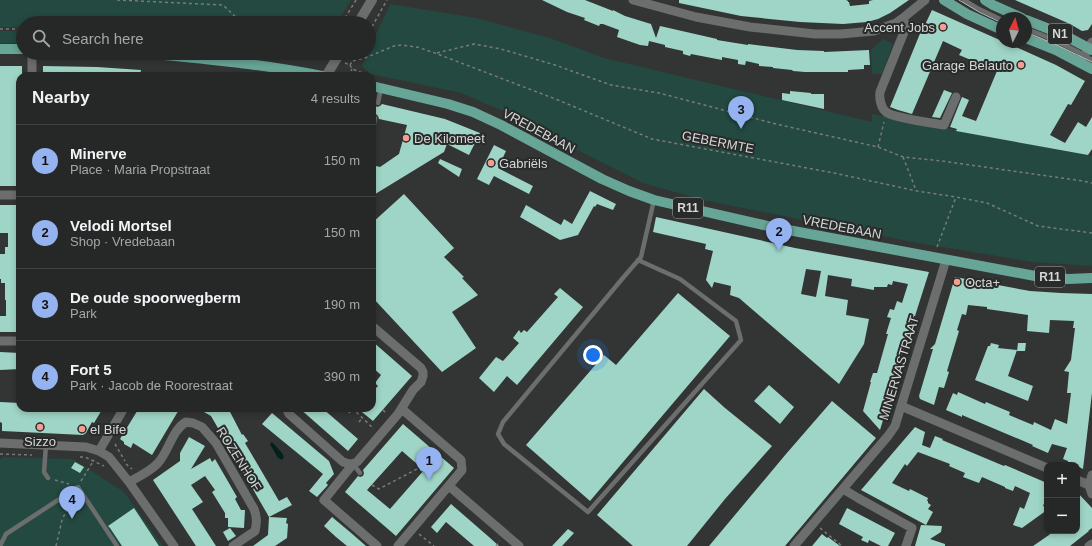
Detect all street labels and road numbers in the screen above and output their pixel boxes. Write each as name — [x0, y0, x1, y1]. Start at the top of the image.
road number: N1 — [1048, 24, 1072, 44]
street label: VREDEBAAN — [500, 106, 578, 156]
street label: GEBERMTE — [681, 128, 756, 156]
road number: R11 — [673, 198, 703, 218]
street label: VREDEBAAN — [801, 212, 883, 242]
road number: R11 — [1035, 267, 1065, 287]
street label: MINERVASTRAAT — [876, 314, 922, 422]
street label: ROZENHOF — [213, 424, 265, 494]

